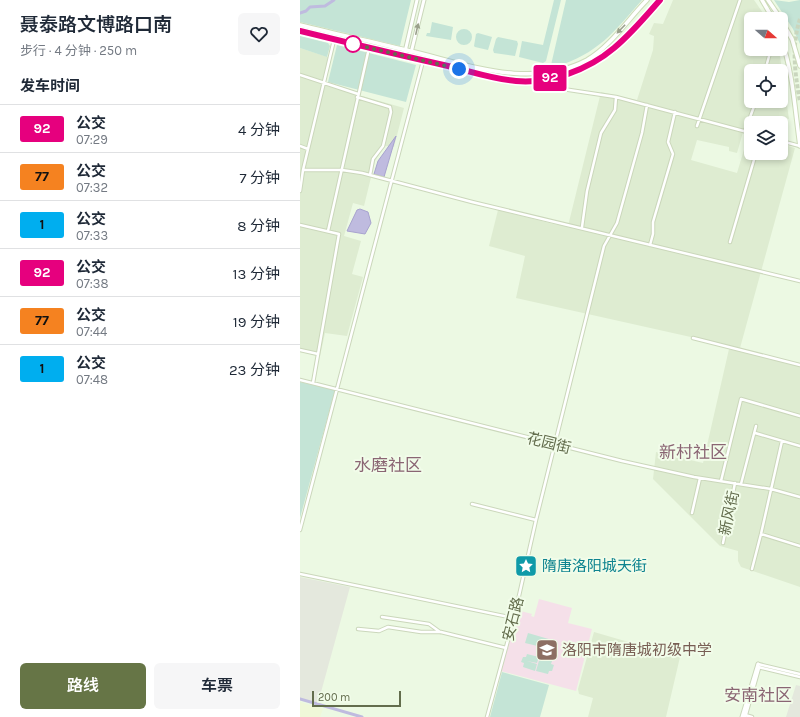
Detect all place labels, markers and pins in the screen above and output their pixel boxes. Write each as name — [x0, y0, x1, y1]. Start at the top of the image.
unlabelled marker — [344, 35, 362, 53]
place icon: 隋唐洛阳城天街 — [513, 553, 539, 579]
place label: 隋唐洛阳城天街 — [542, 557, 647, 575]
school or university icon: 洛阳市隋唐城初级中学 — [534, 637, 560, 663]
place label: 洛阳市隋唐城初级中学 — [562, 641, 712, 659]

